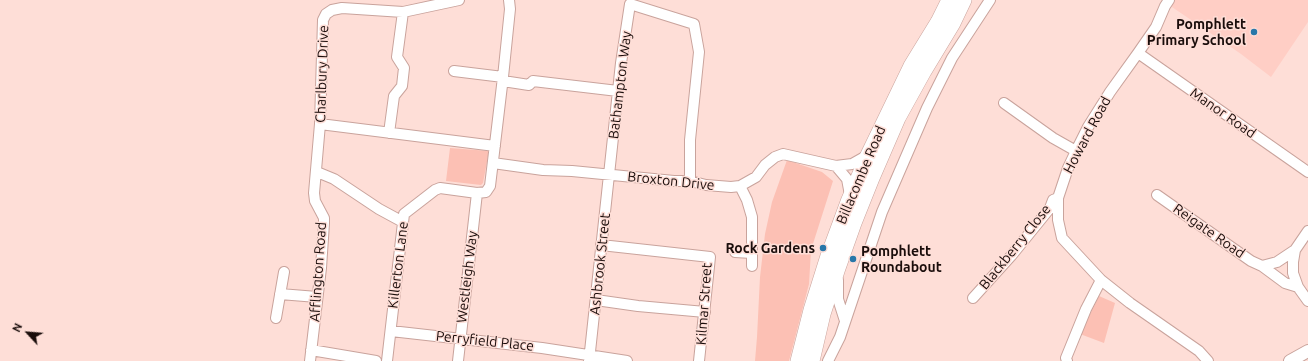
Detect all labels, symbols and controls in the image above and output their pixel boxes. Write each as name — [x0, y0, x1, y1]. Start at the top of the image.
place label: Pomphlett Primary School — [1147, 16, 1246, 48]
street label: Charlbury Drive — [312, 25, 332, 123]
marker: Pomphlett Primary School — [1249, 27, 1259, 37]
street label: Bathampton Way — [605, 30, 635, 140]
street label: Manor Road — [1187, 84, 1259, 142]
street label: Howard Road — [1060, 94, 1114, 176]
street label: Billacombe Road — [833, 123, 889, 227]
street label: Broxton Drive — [627, 168, 715, 194]
street label: Reigate Road — [1170, 200, 1248, 262]
street label: Blackberry Close — [976, 201, 1054, 293]
street label: Ashbrook Street — [586, 212, 614, 316]
street label: Killerton Lane — [384, 221, 412, 309]
street label: Afflington Road — [306, 222, 330, 322]
street label: Westleigh Way — [453, 230, 481, 324]
place label: Rock Gardens — [725, 240, 815, 256]
marker: Rock Gardens — [818, 243, 828, 253]
place label: Pomphlett Roundabout — [861, 243, 942, 276]
marker: Pomphlett Roundabout — [848, 254, 858, 264]
street label: Kilmar Street — [693, 262, 715, 346]
north arrow — [8, 313, 48, 353]
text: N — [10, 321, 24, 334]
street label: Perryfield Place — [435, 327, 535, 355]

